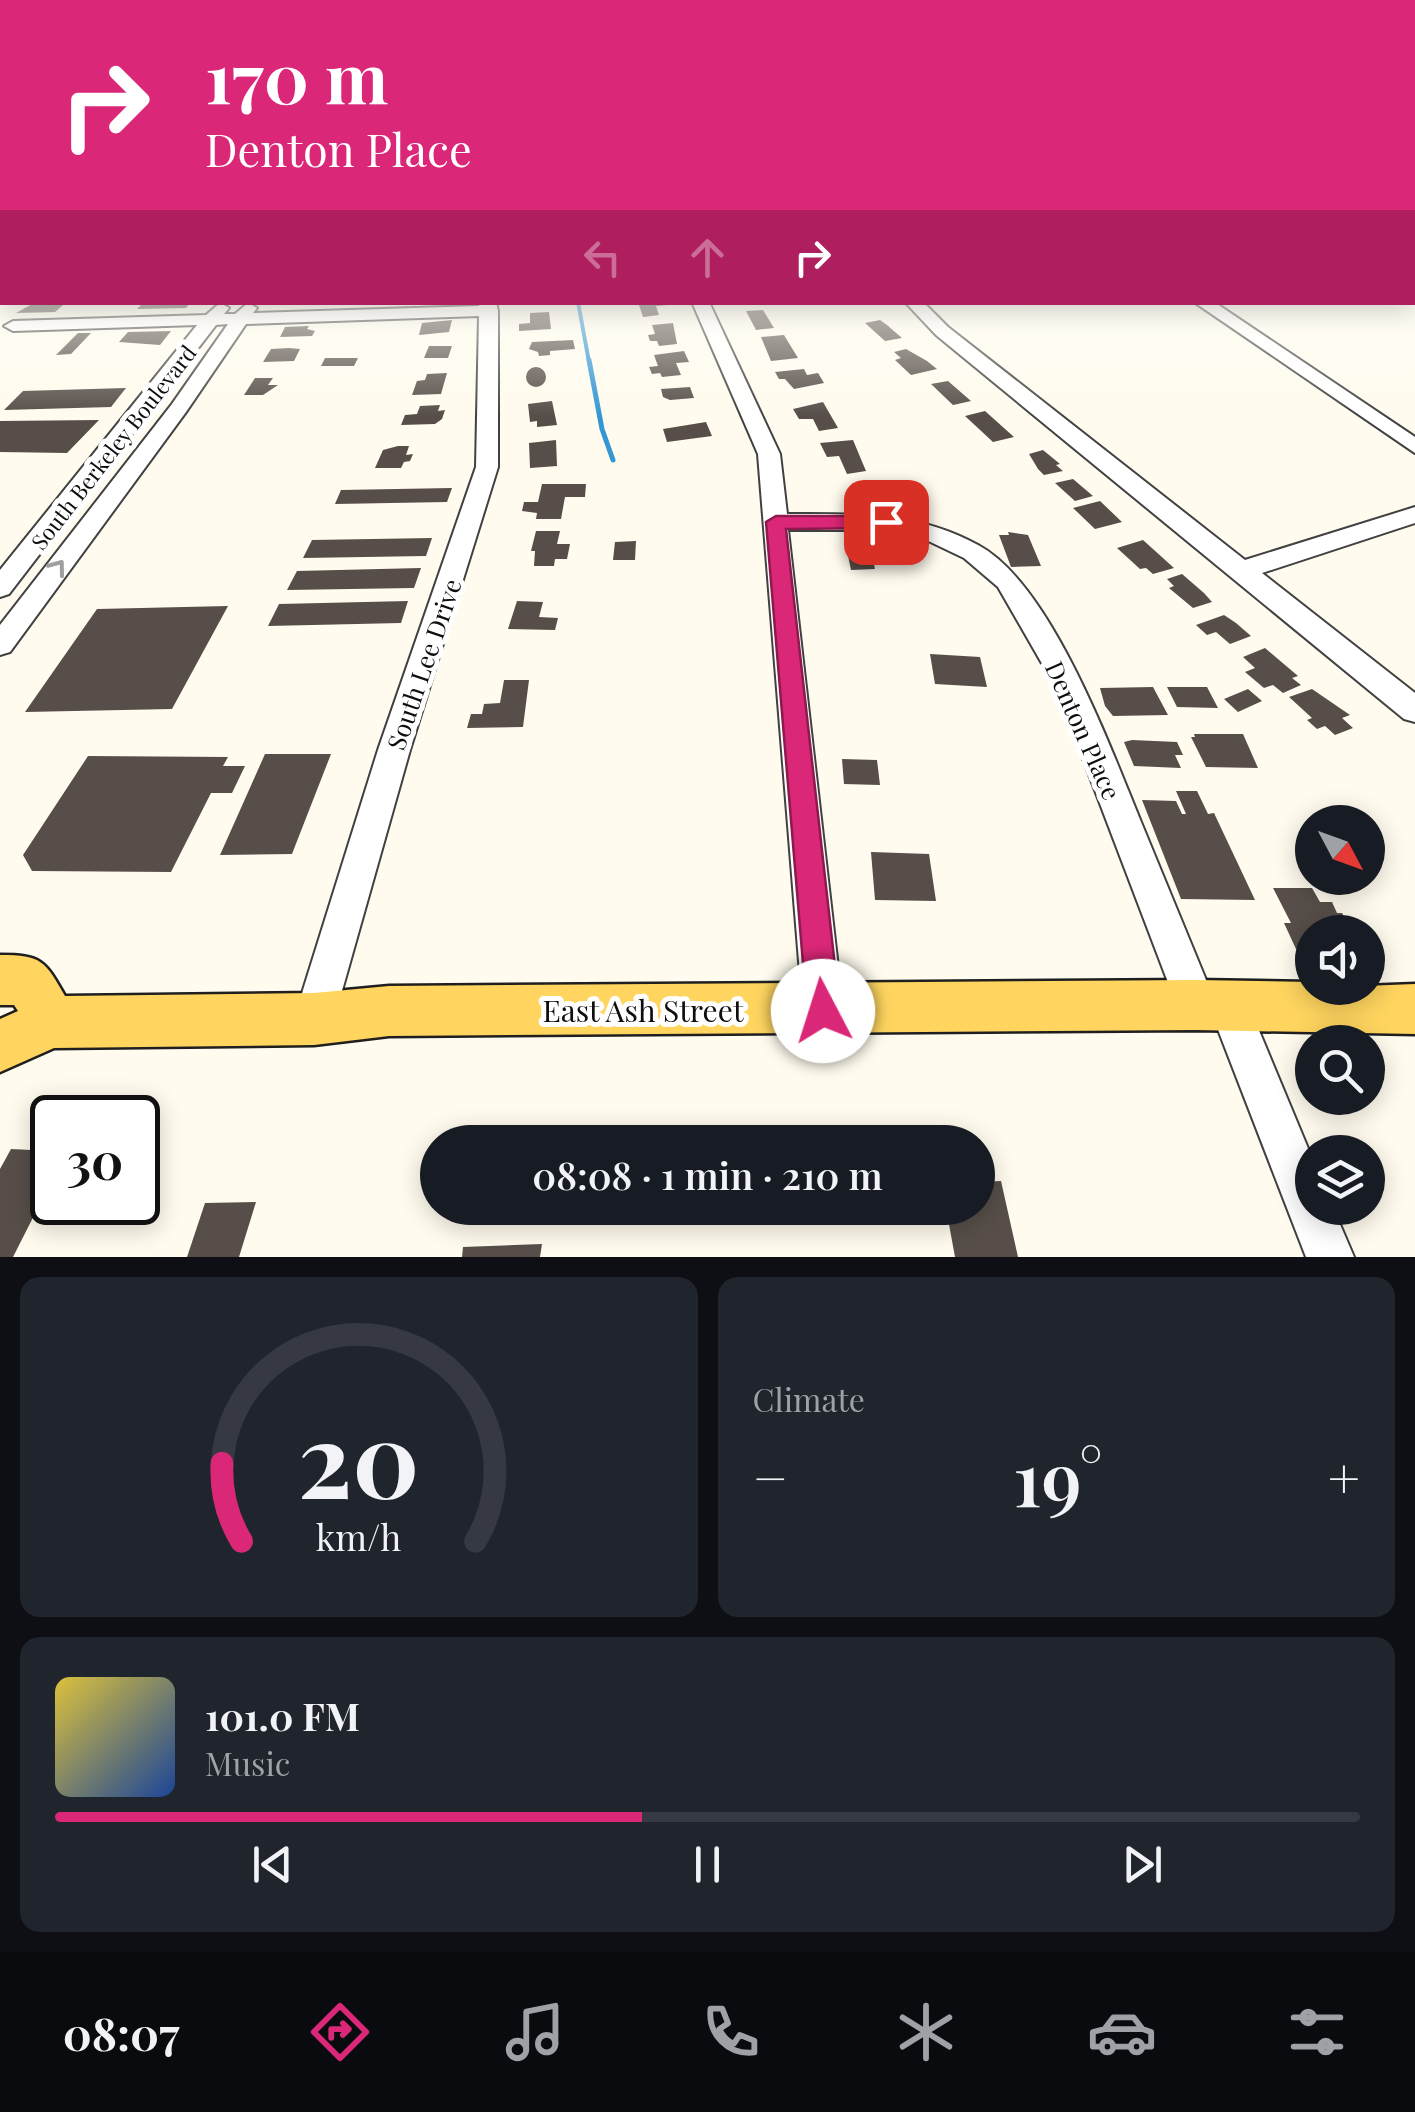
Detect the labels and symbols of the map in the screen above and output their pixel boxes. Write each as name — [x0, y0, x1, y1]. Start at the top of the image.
street label: South Berkeley Boulevard — [24, 338, 203, 556]
pin — [844, 480, 929, 565]
one-way arrow — [47, 560, 64, 578]
street label: South Lee Drive — [378, 574, 468, 754]
street label: Denton Place — [1039, 656, 1129, 804]
north arrow — [1295, 805, 1385, 895]
position arrow — [771, 959, 875, 1063]
street label: East Ash Street — [542, 990, 744, 1030]
speed limit sign: 30 — [30, 1095, 160, 1225]

